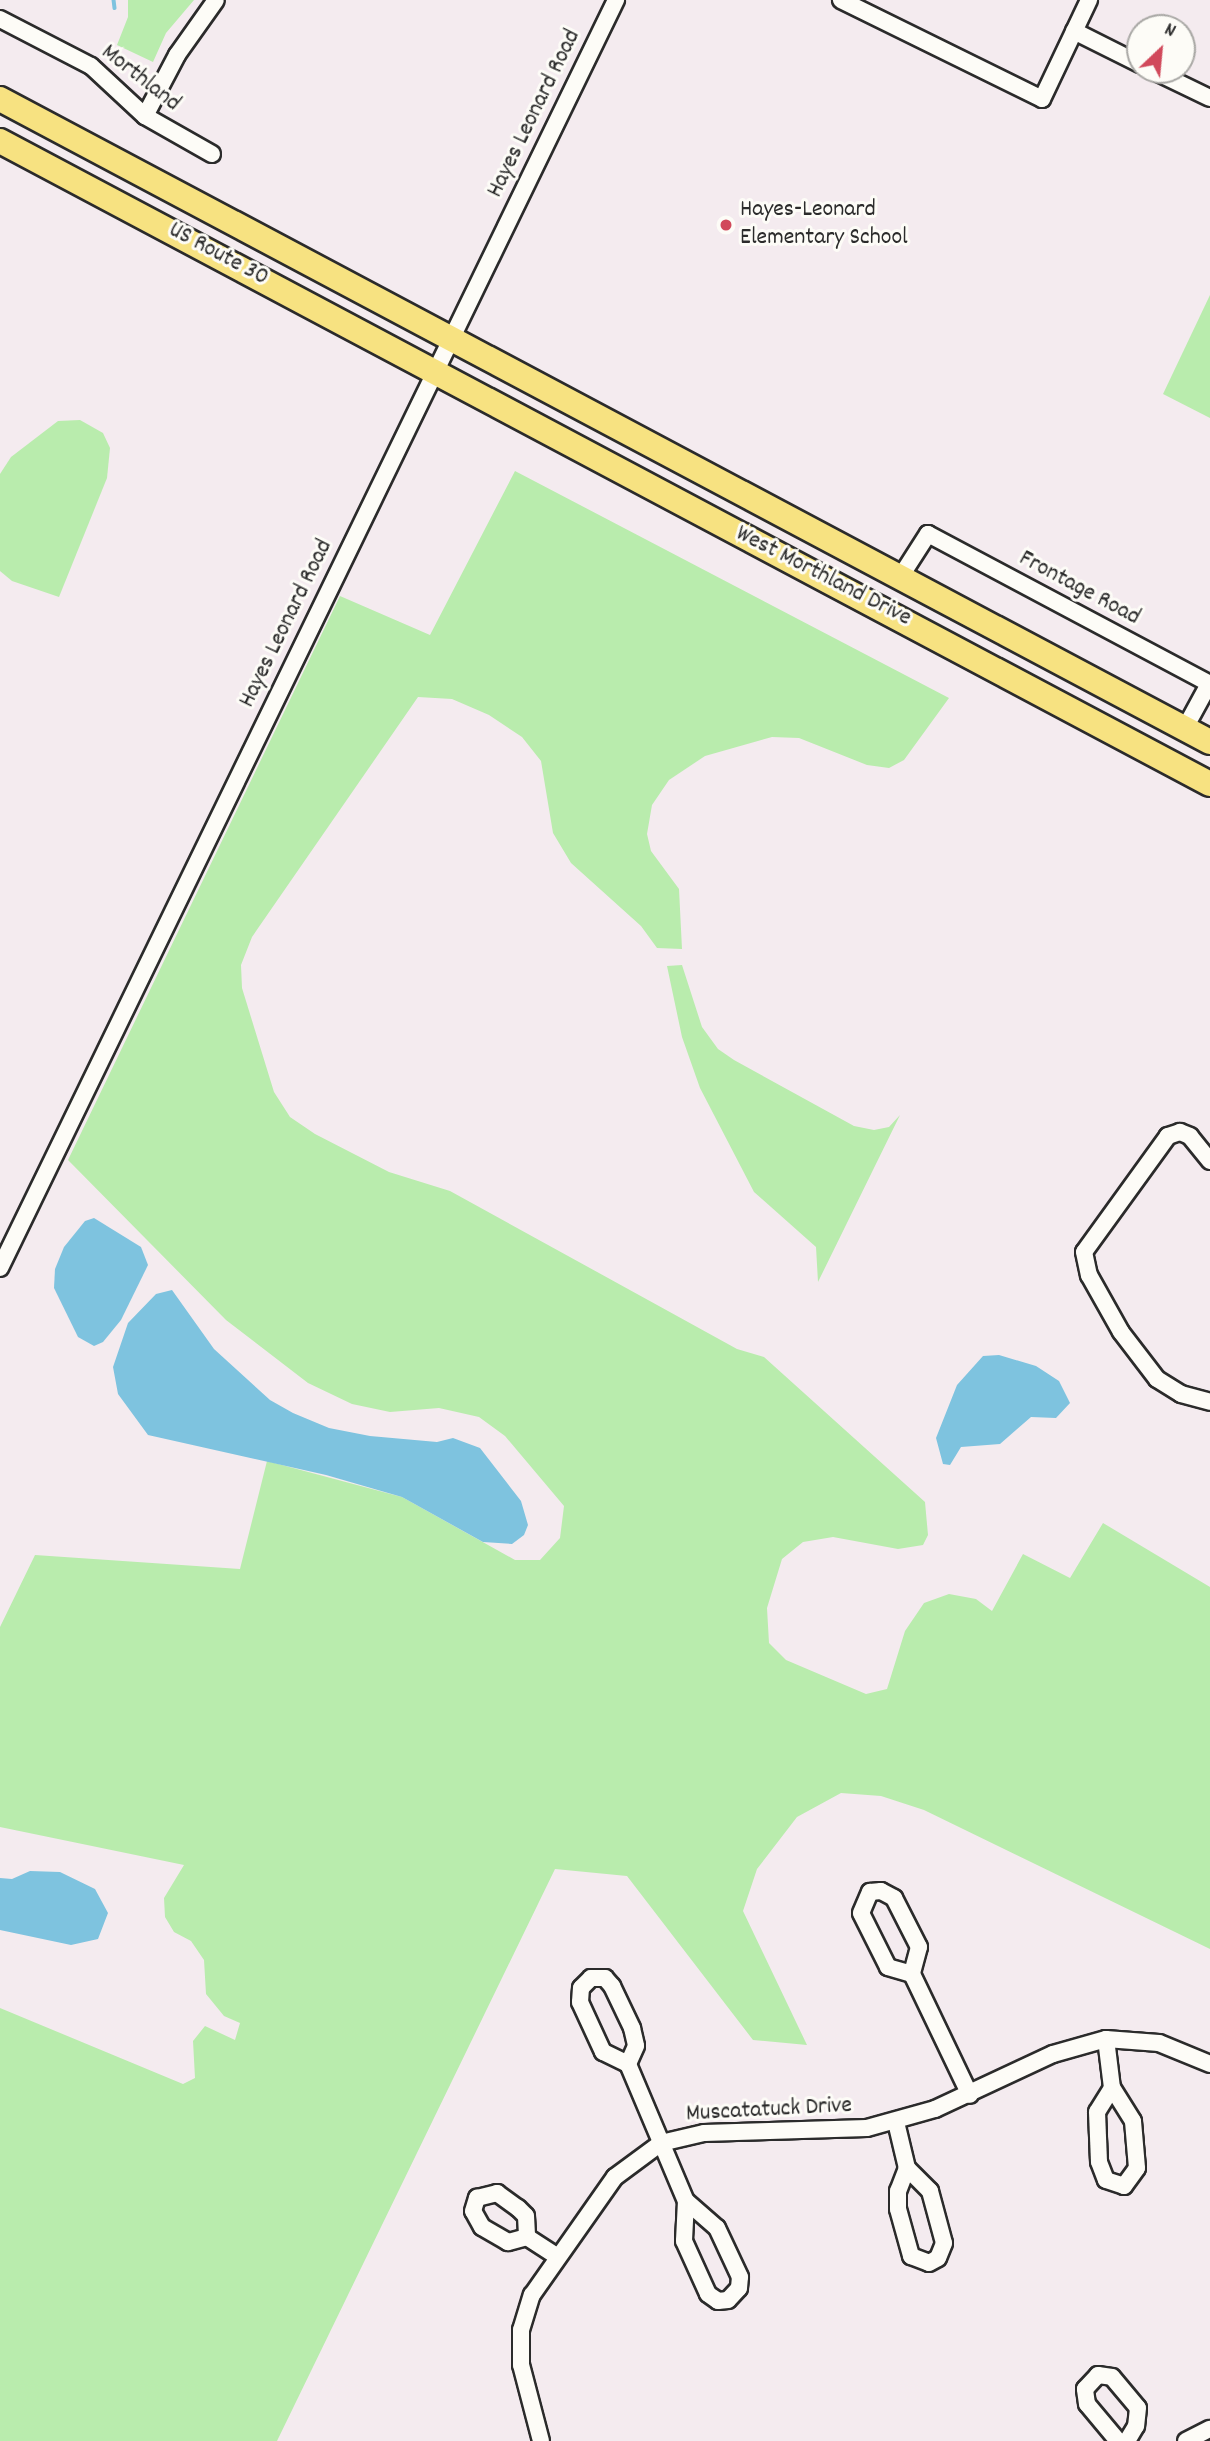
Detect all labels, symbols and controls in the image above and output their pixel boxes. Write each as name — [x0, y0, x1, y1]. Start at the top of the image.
north arrow — [1126, 14, 1196, 84]
text: N — [1159, 17, 1180, 46]
street label: Hayes Leonard Road — [482, 25, 588, 203]
street label: Morthland — [95, 39, 185, 119]
place label: Hayes-Leonard Elementary School — [740, 197, 908, 253]
street label: US Route 30 — [163, 217, 273, 293]
marker: Hayes-Leonard Elementary School — [718, 217, 734, 233]
street label: West Morthland Drive — [730, 520, 916, 634]
street label: Hayes Leonard Road — [234, 535, 340, 713]
street label: Frontage Road — [1014, 545, 1144, 633]
street label: Muscatatuck Drive — [685, 2092, 853, 2130]

